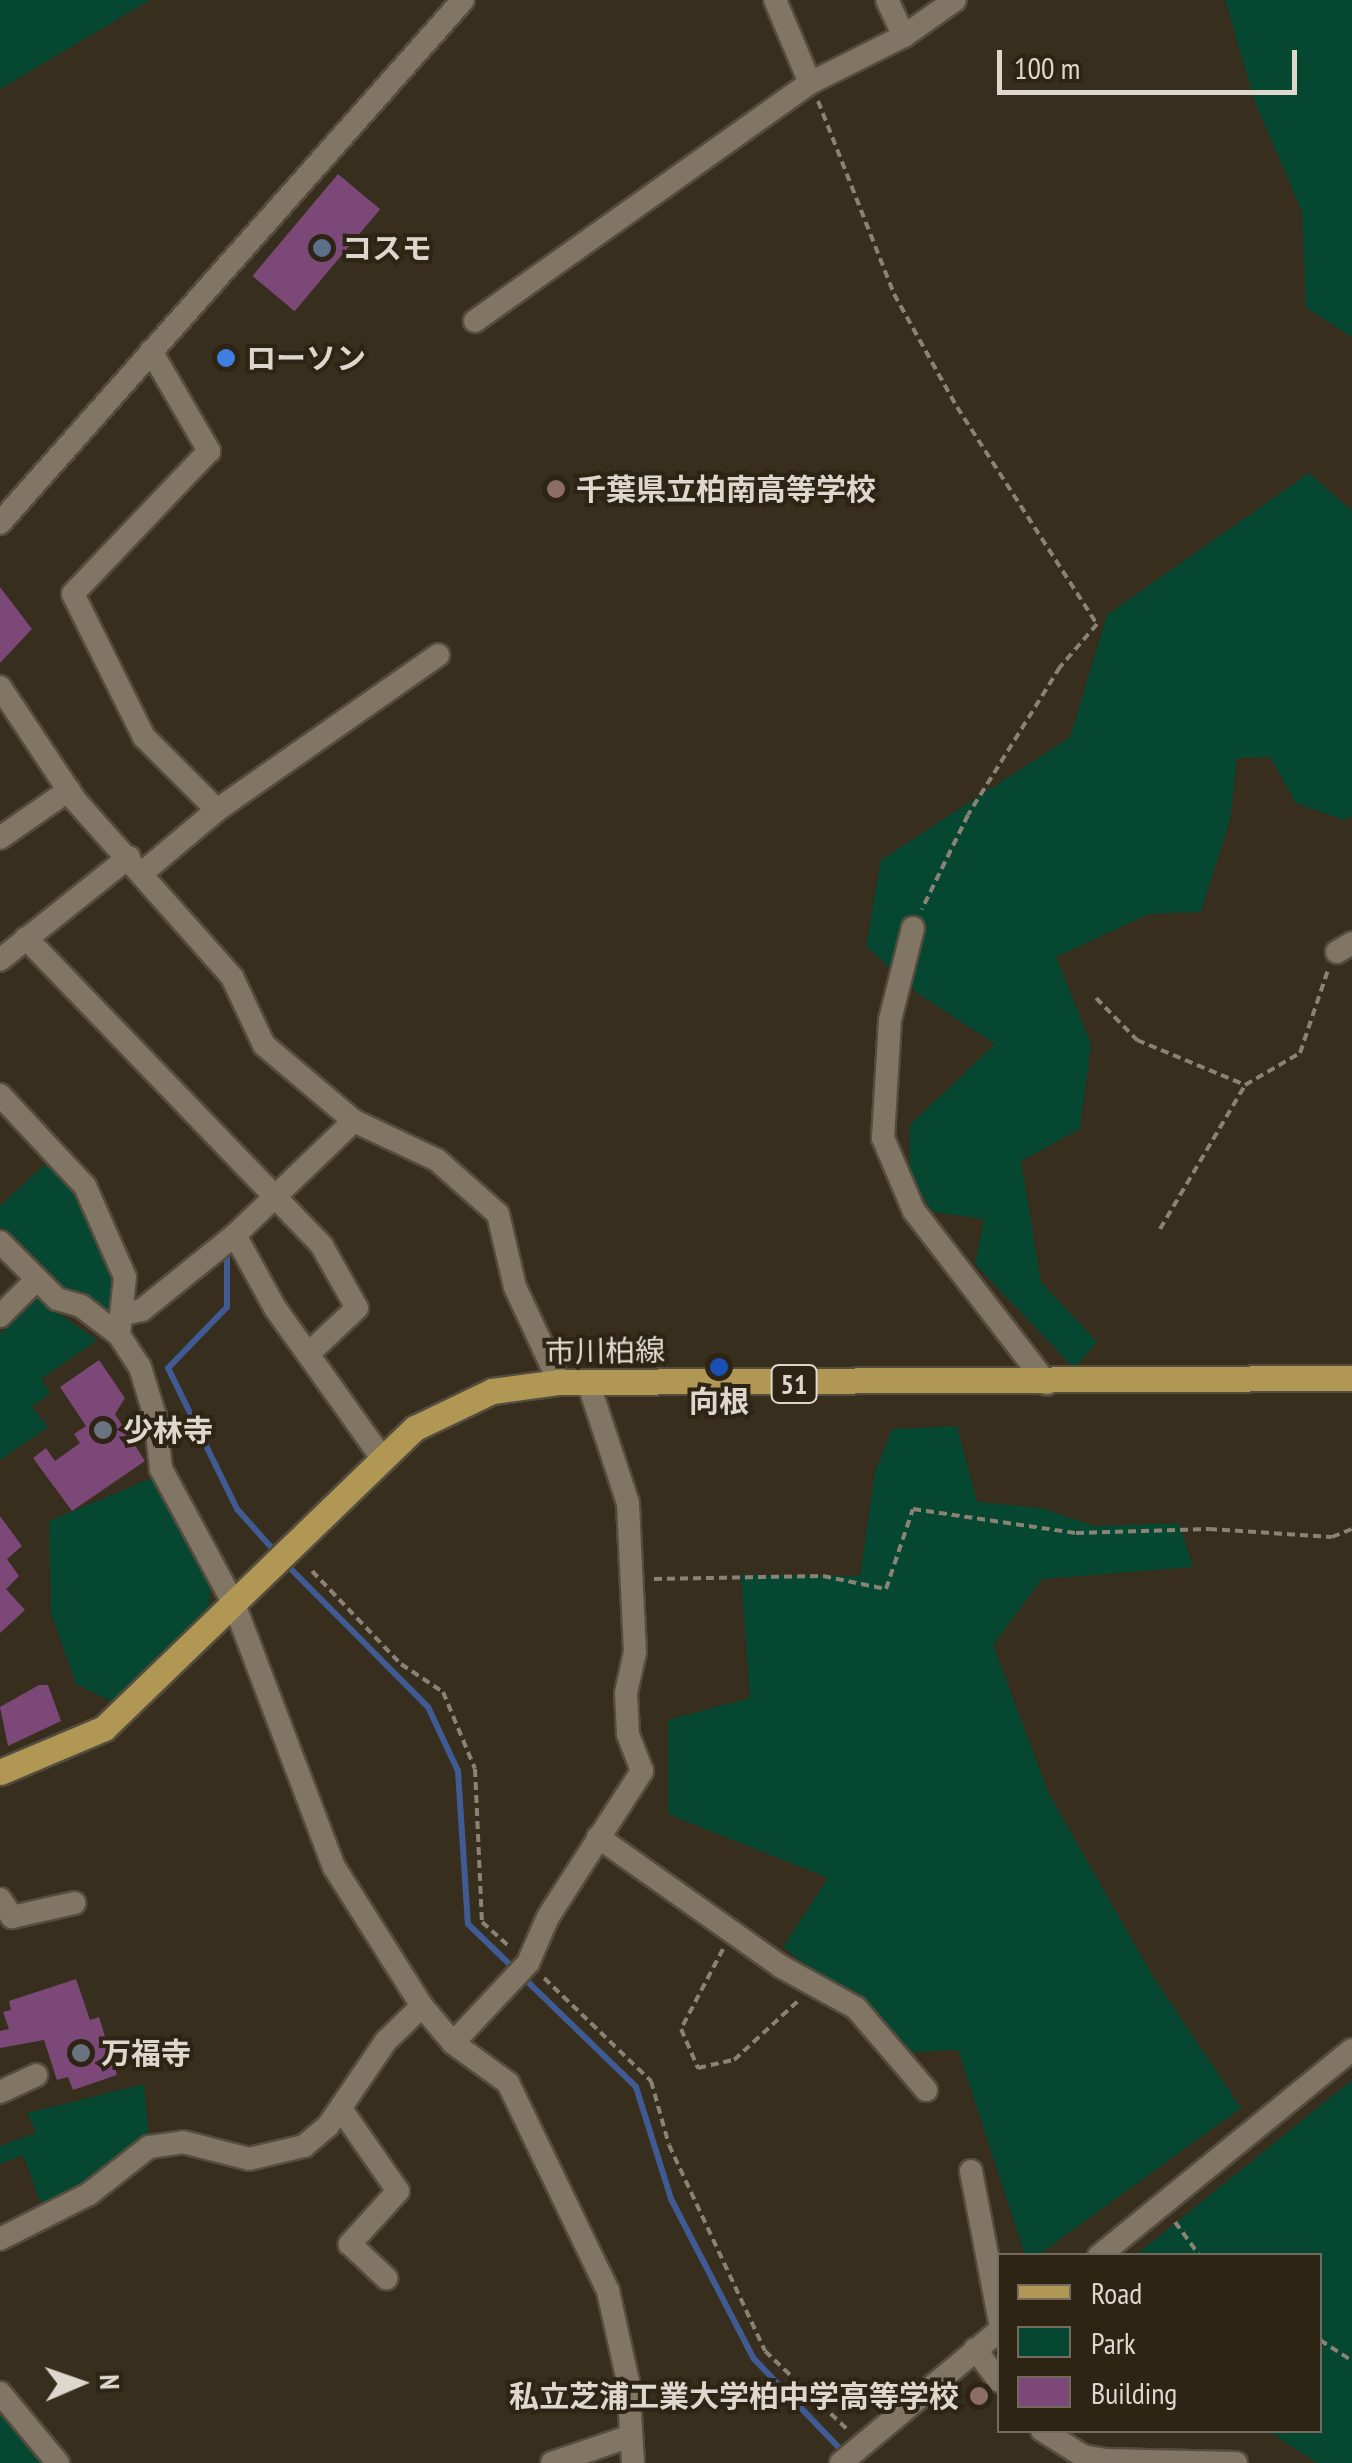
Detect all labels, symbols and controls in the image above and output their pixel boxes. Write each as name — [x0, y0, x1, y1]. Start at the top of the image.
scale bar — [1002, 30, 1302, 92]
text: 100 m — [1014, 48, 1080, 87]
place label: コスモ — [342, 230, 432, 266]
marker: コスモ — [311, 237, 333, 259]
place label: ローソン — [246, 340, 366, 376]
marker: ローソン — [215, 347, 237, 369]
place label: 千葉県立柏南高等学校 — [576, 471, 876, 507]
marker: 千葉県立柏南高等学校 — [545, 478, 567, 500]
street label: 市川柏線 — [545, 1332, 665, 1370]
marker: 向根 — [708, 1356, 730, 1378]
road number: 51 — [769, 1361, 819, 1407]
place label: 向根 — [689, 1383, 749, 1419]
place label: 少林寺 — [123, 1412, 213, 1448]
marker: 少林寺 — [92, 1419, 114, 1441]
place label: 万福寺 — [101, 2035, 191, 2071]
marker: 万福寺 — [70, 2042, 92, 2064]
legend — [997, 2253, 1322, 2433]
text: Road — [1091, 2273, 1142, 2312]
text: Park — [1091, 2323, 1136, 2362]
north arrow — [30, 2333, 130, 2433]
text: Building — [1091, 2373, 1177, 2412]
text: N — [92, 2374, 129, 2390]
place label: 私立芝浦工業大学柏中学高等学校 — [509, 2378, 959, 2414]
marker: 私立芝浦工業大学柏中学高等学校 — [968, 2385, 990, 2407]

